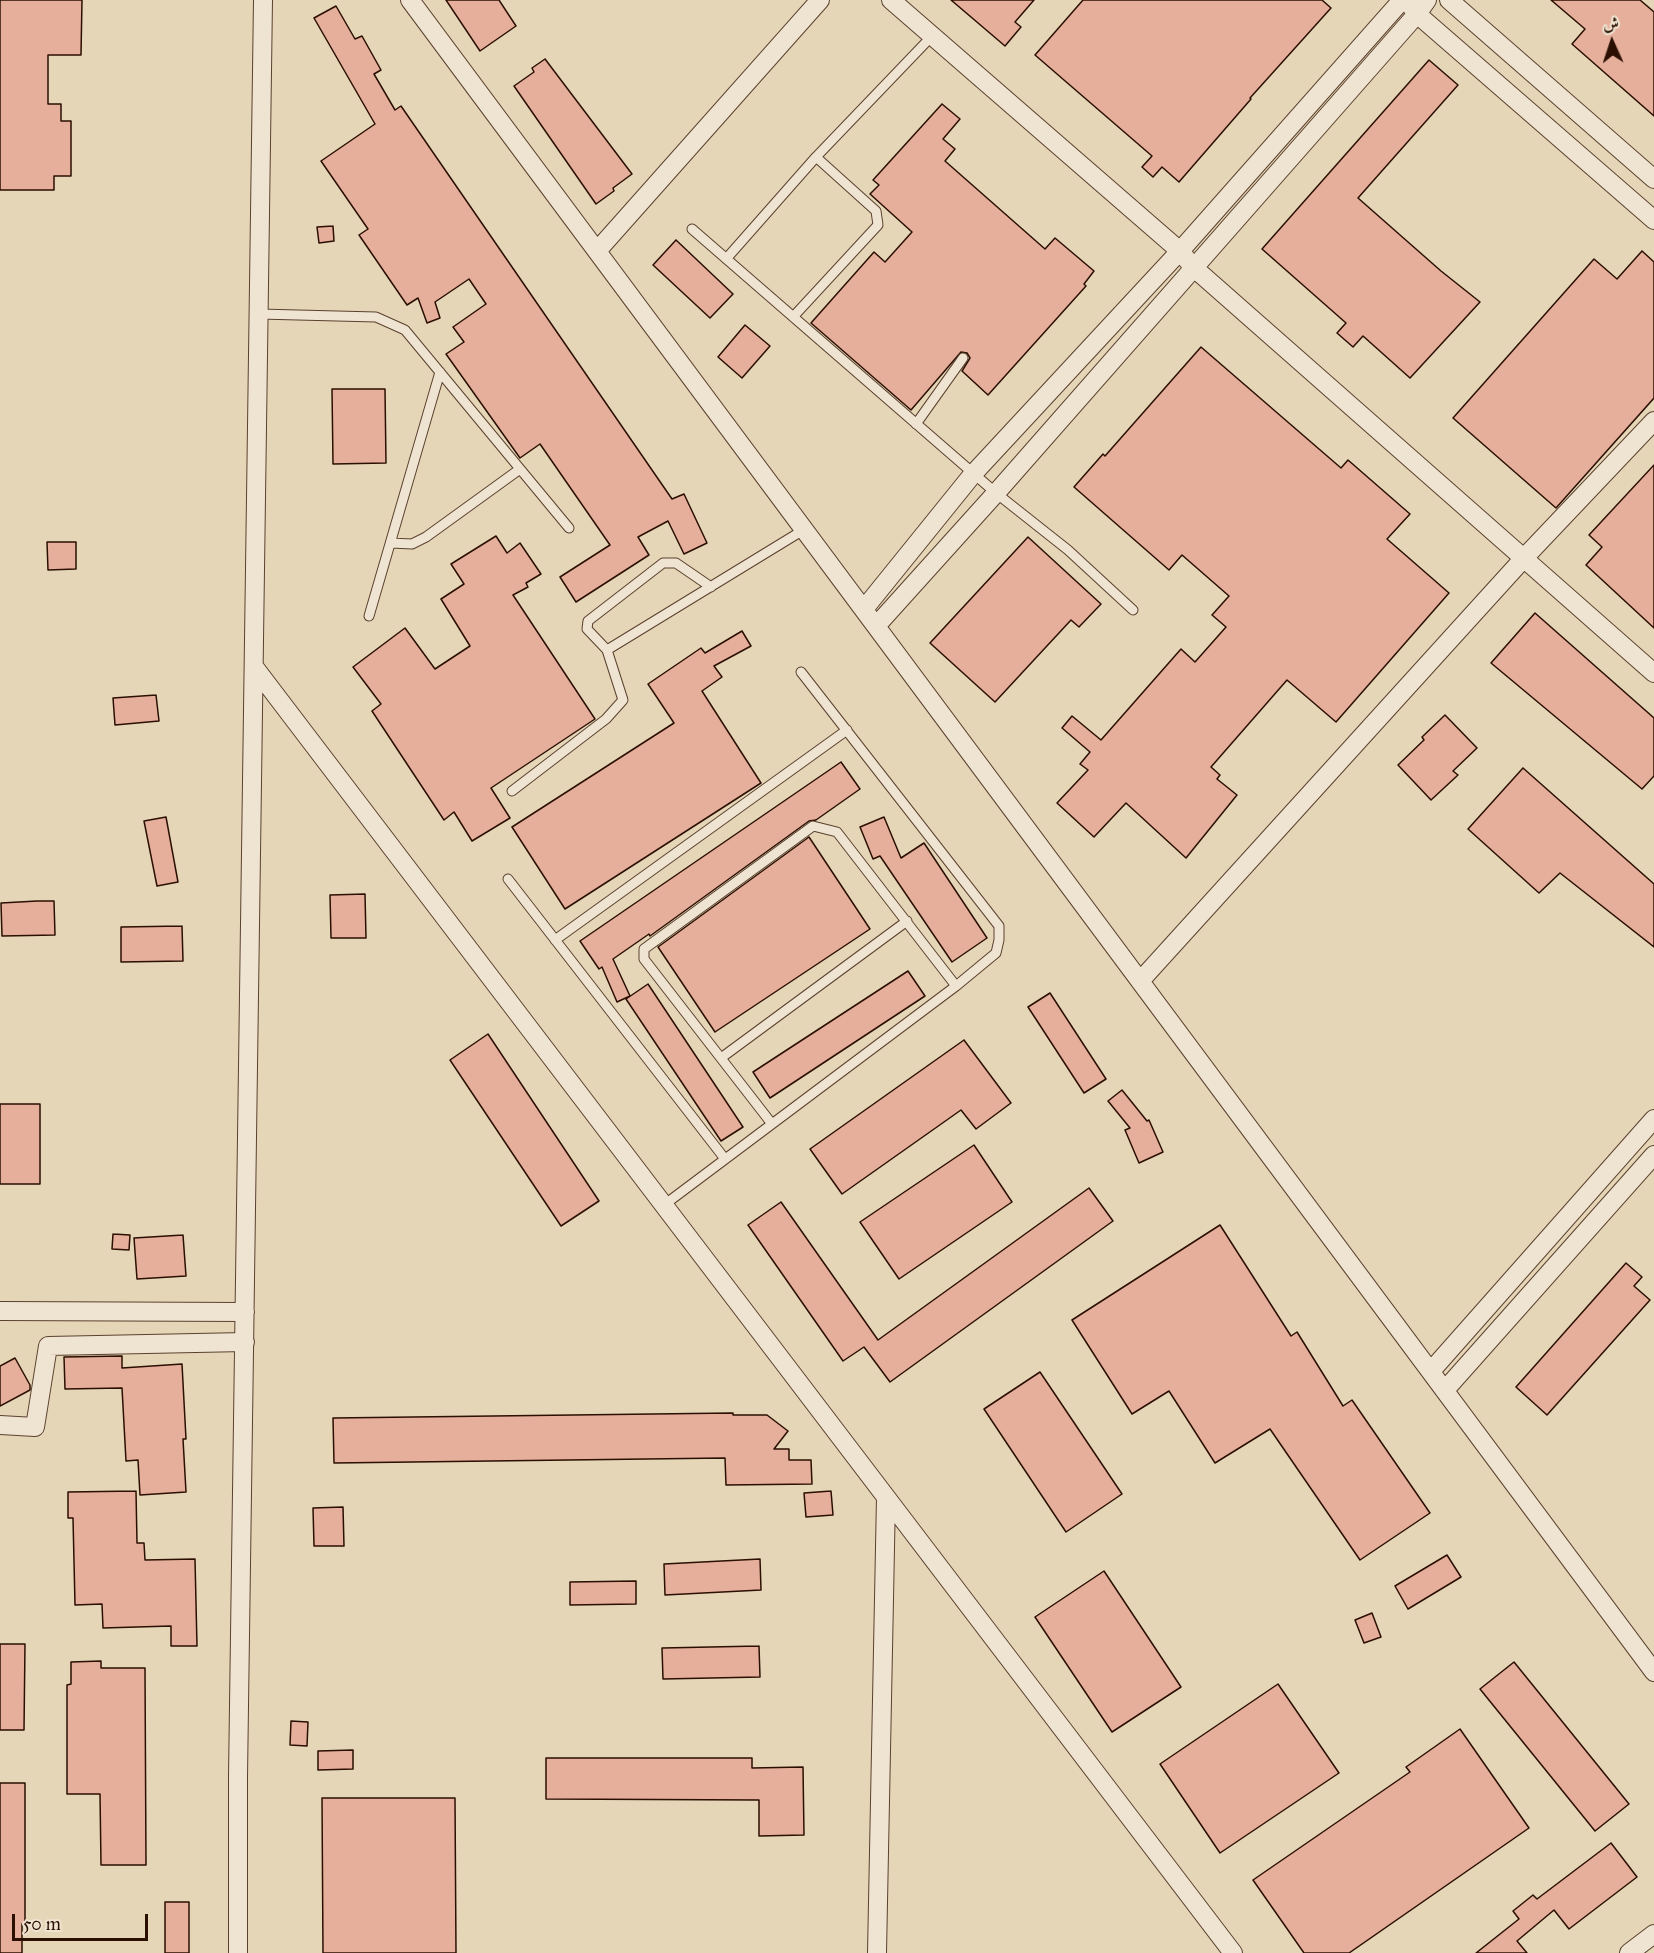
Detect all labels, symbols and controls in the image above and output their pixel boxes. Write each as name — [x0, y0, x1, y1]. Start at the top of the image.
north arrow — [1582, 12, 1642, 72]
text: ش — [1603, 14, 1619, 33]
scale bar — [15, 1902, 152, 1940]
text: 50 m — [23, 1913, 61, 1935]

